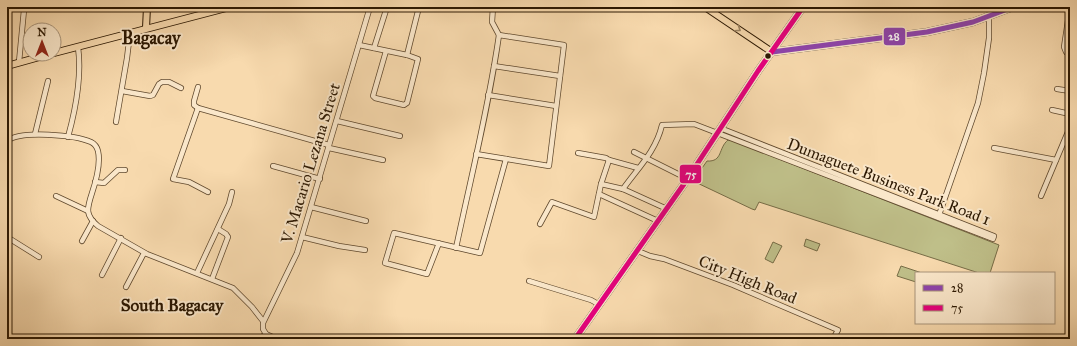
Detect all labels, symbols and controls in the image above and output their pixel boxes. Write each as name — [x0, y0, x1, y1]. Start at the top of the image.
north arrow — [22, 22, 62, 62]
one-way arrow — [734, 24, 741, 32]
text: N — [37, 26, 47, 39]
district label: Bagacay — [122, 27, 182, 50]
line badge: 28 — [883, 27, 906, 46]
text: 28 — [888, 30, 900, 43]
unlabelled marker — [763, 51, 773, 61]
street label: V. Macario Lezana Street — [277, 80, 344, 247]
street label: Dumaguete Business Park Road 1 — [784, 134, 993, 230]
line badge: 75 — [679, 164, 702, 184]
text: 75 — [686, 168, 697, 181]
street label: City High Road — [696, 251, 800, 309]
legend — [915, 272, 1055, 324]
text: 28 — [951, 281, 963, 295]
district label: South Bagacay — [121, 295, 224, 316]
text: 75 — [951, 301, 963, 315]

